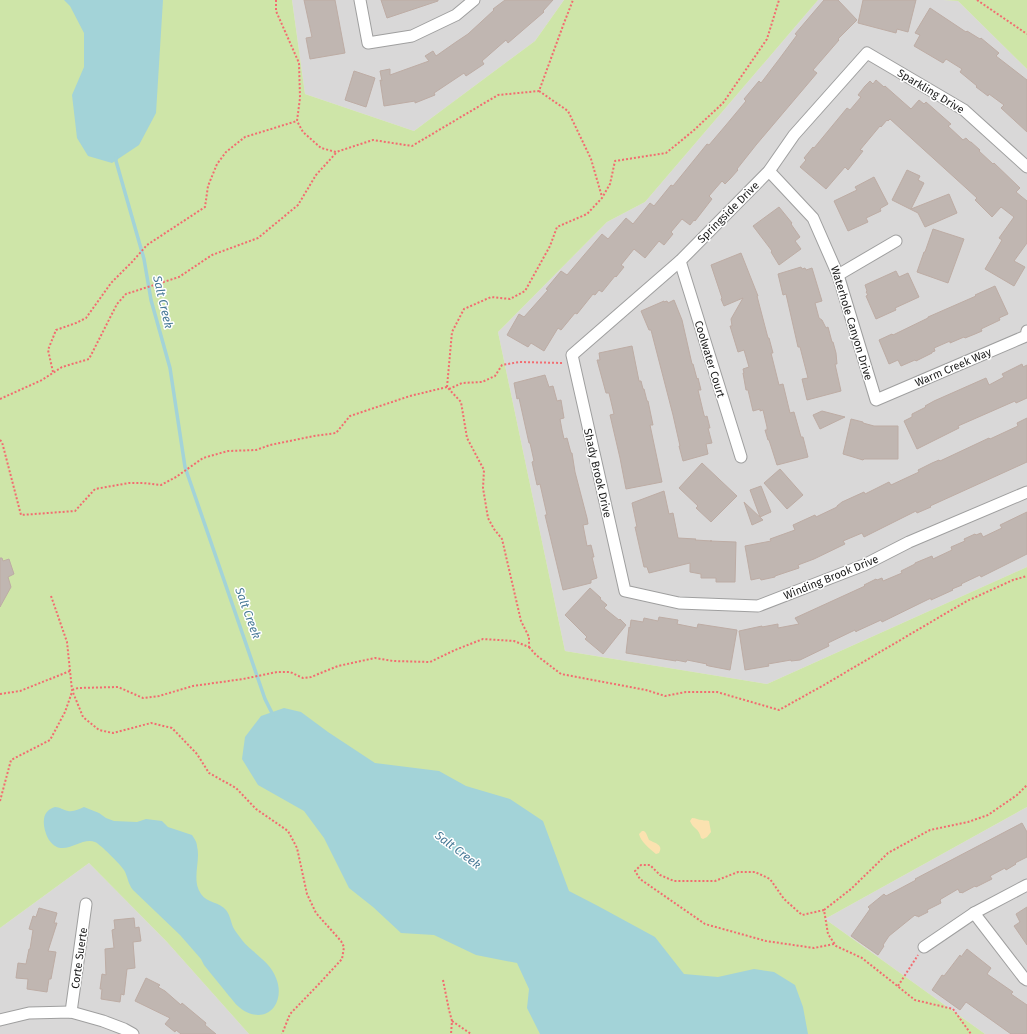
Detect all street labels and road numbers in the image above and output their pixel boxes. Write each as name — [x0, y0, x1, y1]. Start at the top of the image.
street label: Sparkling Drive — [895, 66, 966, 116]
street label: Springside Drive — [695, 179, 762, 246]
street label: Waterhole Canyon Drive — [828, 264, 875, 382]
street label: Coolwater Court — [692, 319, 727, 399]
street label: Warm Creek Way — [913, 345, 994, 389]
street label: Shady Brook Drive — [581, 427, 614, 519]
street label: Winding Brook Drive — [782, 552, 881, 602]
street label: Corte Suerte — [69, 927, 90, 990]

